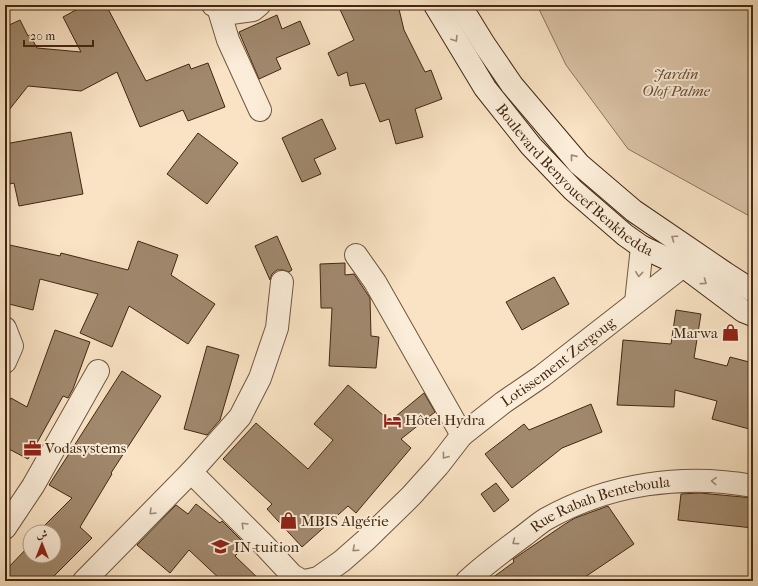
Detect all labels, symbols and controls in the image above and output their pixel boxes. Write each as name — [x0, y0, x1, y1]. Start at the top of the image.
scale bar — [24, 22, 93, 48]
text: 20 m — [30, 29, 55, 43]
one-way arrow — [450, 34, 457, 41]
park label: Jardin Olof Palme — [642, 65, 711, 100]
street label: Boulevard Benyoucef Benkhedda — [492, 100, 657, 260]
one-way arrow — [570, 154, 577, 162]
one-way arrow — [671, 235, 678, 243]
one-way arrow — [635, 271, 644, 277]
one-way arrow — [700, 277, 707, 284]
street label: Lotissement Zergoug — [498, 313, 620, 410]
shop icon: Marwa — [721, 323, 741, 343]
place label: Marwa — [673, 324, 719, 342]
hotel icon: Hôtel Hydra — [382, 410, 402, 430]
place label: Hôtel Hydra — [405, 411, 486, 429]
office icon: Vodasystems — [22, 438, 42, 458]
place label: Vodasystems — [44, 439, 127, 457]
one-way arrow — [443, 452, 450, 459]
street label: Rue Rabah Benteboula — [527, 473, 672, 536]
one-way arrow — [711, 477, 717, 486]
one-way arrow — [149, 507, 157, 515]
shop icon: MBIS Algérie — [278, 511, 298, 531]
place label: MBIS Algérie — [301, 512, 389, 530]
one-way arrow — [241, 522, 249, 530]
north arrow — [22, 524, 62, 564]
text: ش — [37, 528, 48, 541]
school or university icon: IN-tuition — [211, 537, 231, 557]
place label: IN-tuition — [234, 538, 299, 556]
one-way arrow — [512, 538, 519, 545]
one-way arrow — [352, 545, 360, 552]

